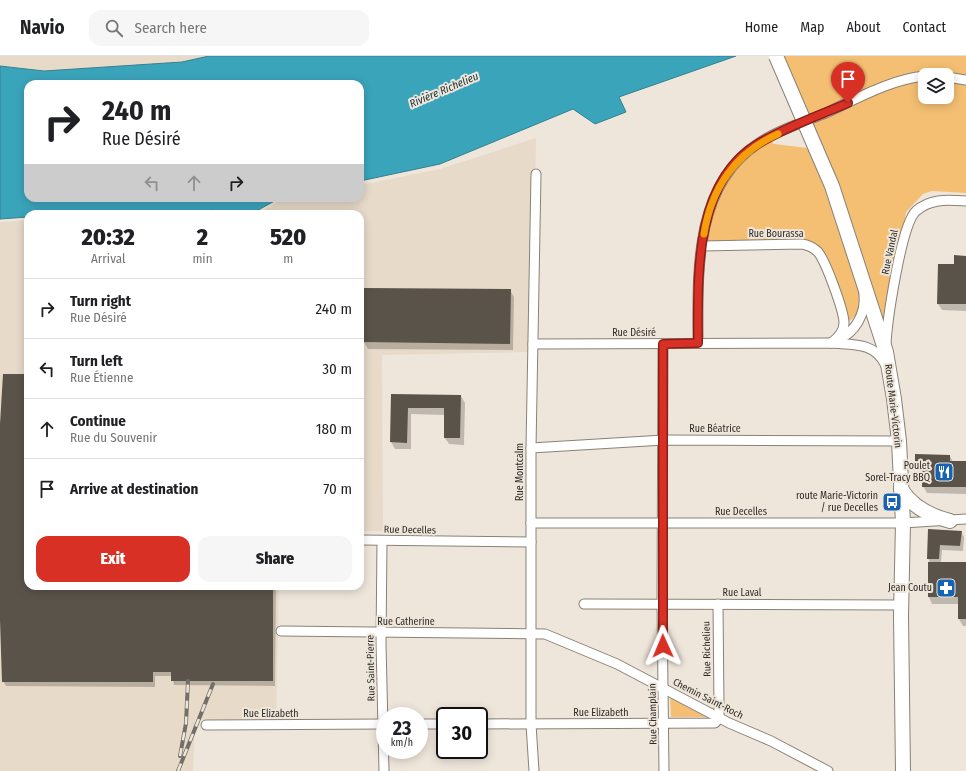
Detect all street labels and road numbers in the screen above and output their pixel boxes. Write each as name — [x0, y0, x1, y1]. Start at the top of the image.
street label: Rue Bourassa — [748, 228, 804, 240]
street label: Rue Vandal — [879, 228, 901, 276]
street label: Rue Désiré — [612, 327, 656, 339]
street label: Route Marie-Victorin — [882, 364, 904, 448]
street label: Rue Béatrice — [689, 423, 741, 435]
street label: Rue Montcalm — [514, 443, 526, 501]
street label: Rue Decelles — [715, 506, 767, 518]
street label: Rue Decelles — [384, 524, 436, 536]
street label: Rue Laval — [723, 587, 762, 599]
street label: Rue Catherine — [377, 616, 435, 628]
street label: Rue Richelieu — [701, 621, 713, 677]
street label: Rue Saint-Pierre — [364, 635, 378, 701]
street label: Chemin Saint-Roch — [671, 676, 745, 722]
street label: Rue Champlain — [646, 683, 660, 745]
street label: Rue Elizabeth — [573, 707, 629, 719]
street label: Rue Elizabeth — [243, 708, 299, 720]

